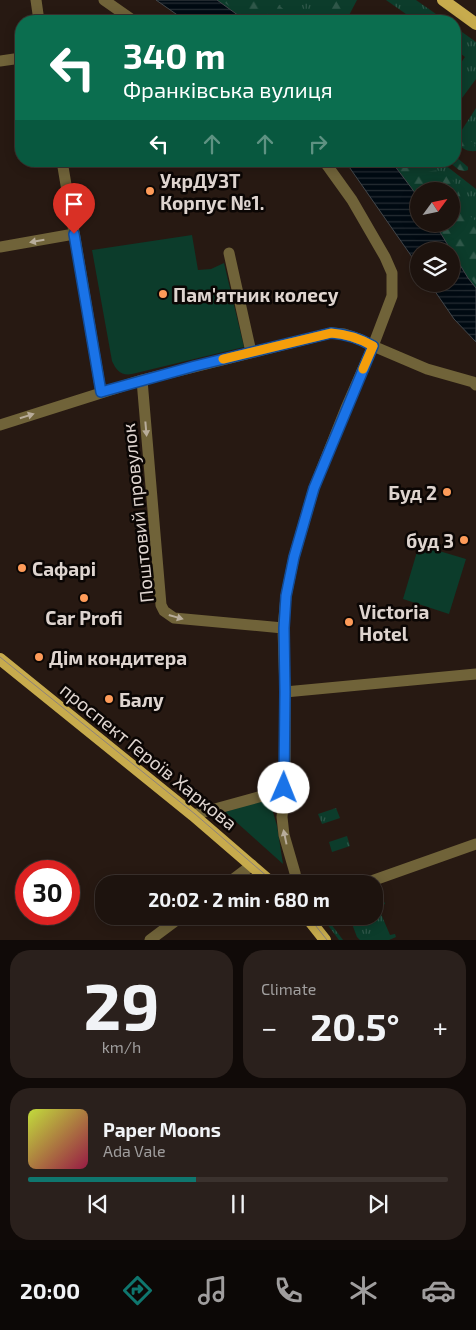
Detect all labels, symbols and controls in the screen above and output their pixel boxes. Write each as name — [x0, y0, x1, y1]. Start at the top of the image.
text: 340 m — [123, 34, 226, 76]
icon: left — [40, 35, 105, 100]
text: Франківська вулиця — [123, 76, 333, 102]
icon: left — [145, 130, 173, 158]
icon: ahead — [198, 130, 226, 158]
icon: ahead — [251, 130, 279, 158]
icon: right — [304, 130, 332, 158]
place label: УкрДУЗТ Корпус №1. — [160, 169, 264, 214]
north arrow — [410, 182, 460, 232]
map controls — [410, 182, 460, 292]
pin — [53, 183, 95, 234]
marker: УкрДУЗТ Корпус №1. — [144, 185, 156, 197]
icon: arrive — [60, 190, 88, 218]
one-way arrow — [28, 237, 44, 245]
button: layers — [410, 242, 460, 292]
place label: Пам'ятник колесу — [173, 283, 339, 306]
marker: Пам'ятник колесу — [157, 288, 169, 300]
one-way arrow — [20, 412, 35, 420]
one-way arrow — [142, 421, 150, 437]
street label: Поштовий провулок — [116, 422, 159, 604]
place label: Буд 2 — [388, 481, 437, 504]
marker: Буд 2 — [441, 486, 453, 498]
place label: буд 3 — [406, 529, 454, 552]
marker: буд 3 — [458, 534, 470, 546]
place label: Сафарі — [32, 557, 96, 580]
marker: Сафарі — [16, 562, 28, 574]
marker: Car Profi — [78, 592, 90, 604]
place label: Victoria Hotel — [359, 600, 429, 645]
place label: Car Profi — [45, 606, 123, 629]
one-way arrow — [169, 613, 184, 621]
marker: Victoria Hotel — [343, 616, 355, 628]
place label: Дім кондитера — [49, 646, 187, 669]
marker: Дім кондитера — [33, 651, 45, 663]
street label: проспект Героїв Харкова — [56, 678, 242, 834]
place label: Балу — [119, 688, 164, 711]
marker: Балу — [103, 693, 115, 705]
position arrow — [257, 761, 309, 813]
one-way arrow — [280, 828, 288, 844]
speed limit sign: 30 — [15, 860, 80, 925]
text: 20:02 · 2 min · 680 m — [148, 888, 330, 911]
text: 29 — [83, 965, 160, 1043]
text: Climate — [261, 979, 316, 998]
text: 20.5° — [310, 1003, 400, 1049]
text: − — [261, 1010, 277, 1044]
text: + — [433, 1010, 448, 1044]
text: km/h — [102, 1037, 141, 1056]
text: Paper Moons — [103, 1118, 221, 1141]
text: Ada Vale — [103, 1141, 166, 1160]
icon: previous — [84, 1190, 112, 1218]
icon: pause — [224, 1190, 252, 1218]
icon: next — [364, 1190, 392, 1218]
icon: directions — [120, 1273, 155, 1308]
icon: music — [195, 1273, 230, 1308]
icon: phone — [271, 1273, 306, 1308]
icon: climate — [346, 1273, 381, 1308]
icon: car — [421, 1273, 456, 1308]
text: 20:00 — [20, 1277, 80, 1303]

